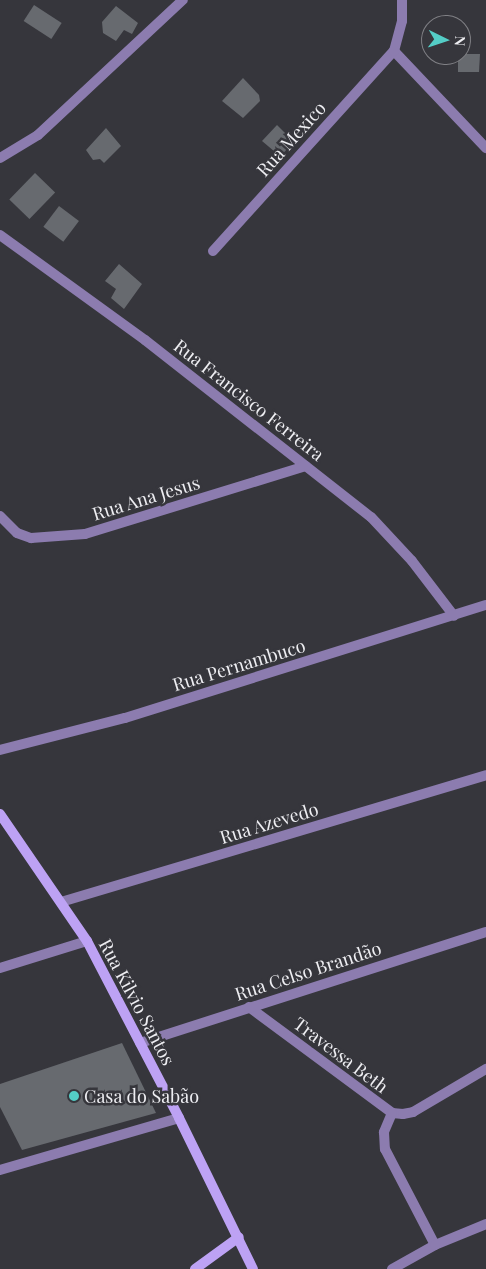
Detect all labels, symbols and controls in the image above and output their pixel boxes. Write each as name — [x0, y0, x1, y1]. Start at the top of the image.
north arrow — [421, 15, 471, 65]
text: N — [451, 35, 470, 47]
street label: Rua Mexico — [252, 97, 330, 181]
street label: Rua Francisco Ferreira — [170, 335, 328, 465]
street label: Rua Ana Jesus — [89, 471, 203, 525]
street label: Rua Pernambuco — [170, 635, 308, 695]
street label: Rua Azevedo — [217, 798, 321, 848]
street label: Rua Kilvio Santos — [95, 935, 179, 1069]
street label: Rua Celso Brandão — [232, 937, 384, 1005]
street label: Travessa Beth — [290, 1012, 392, 1098]
place label: Casa do Sabão — [84, 1085, 199, 1107]
marker: Casa do Sabão — [68, 1090, 80, 1102]

